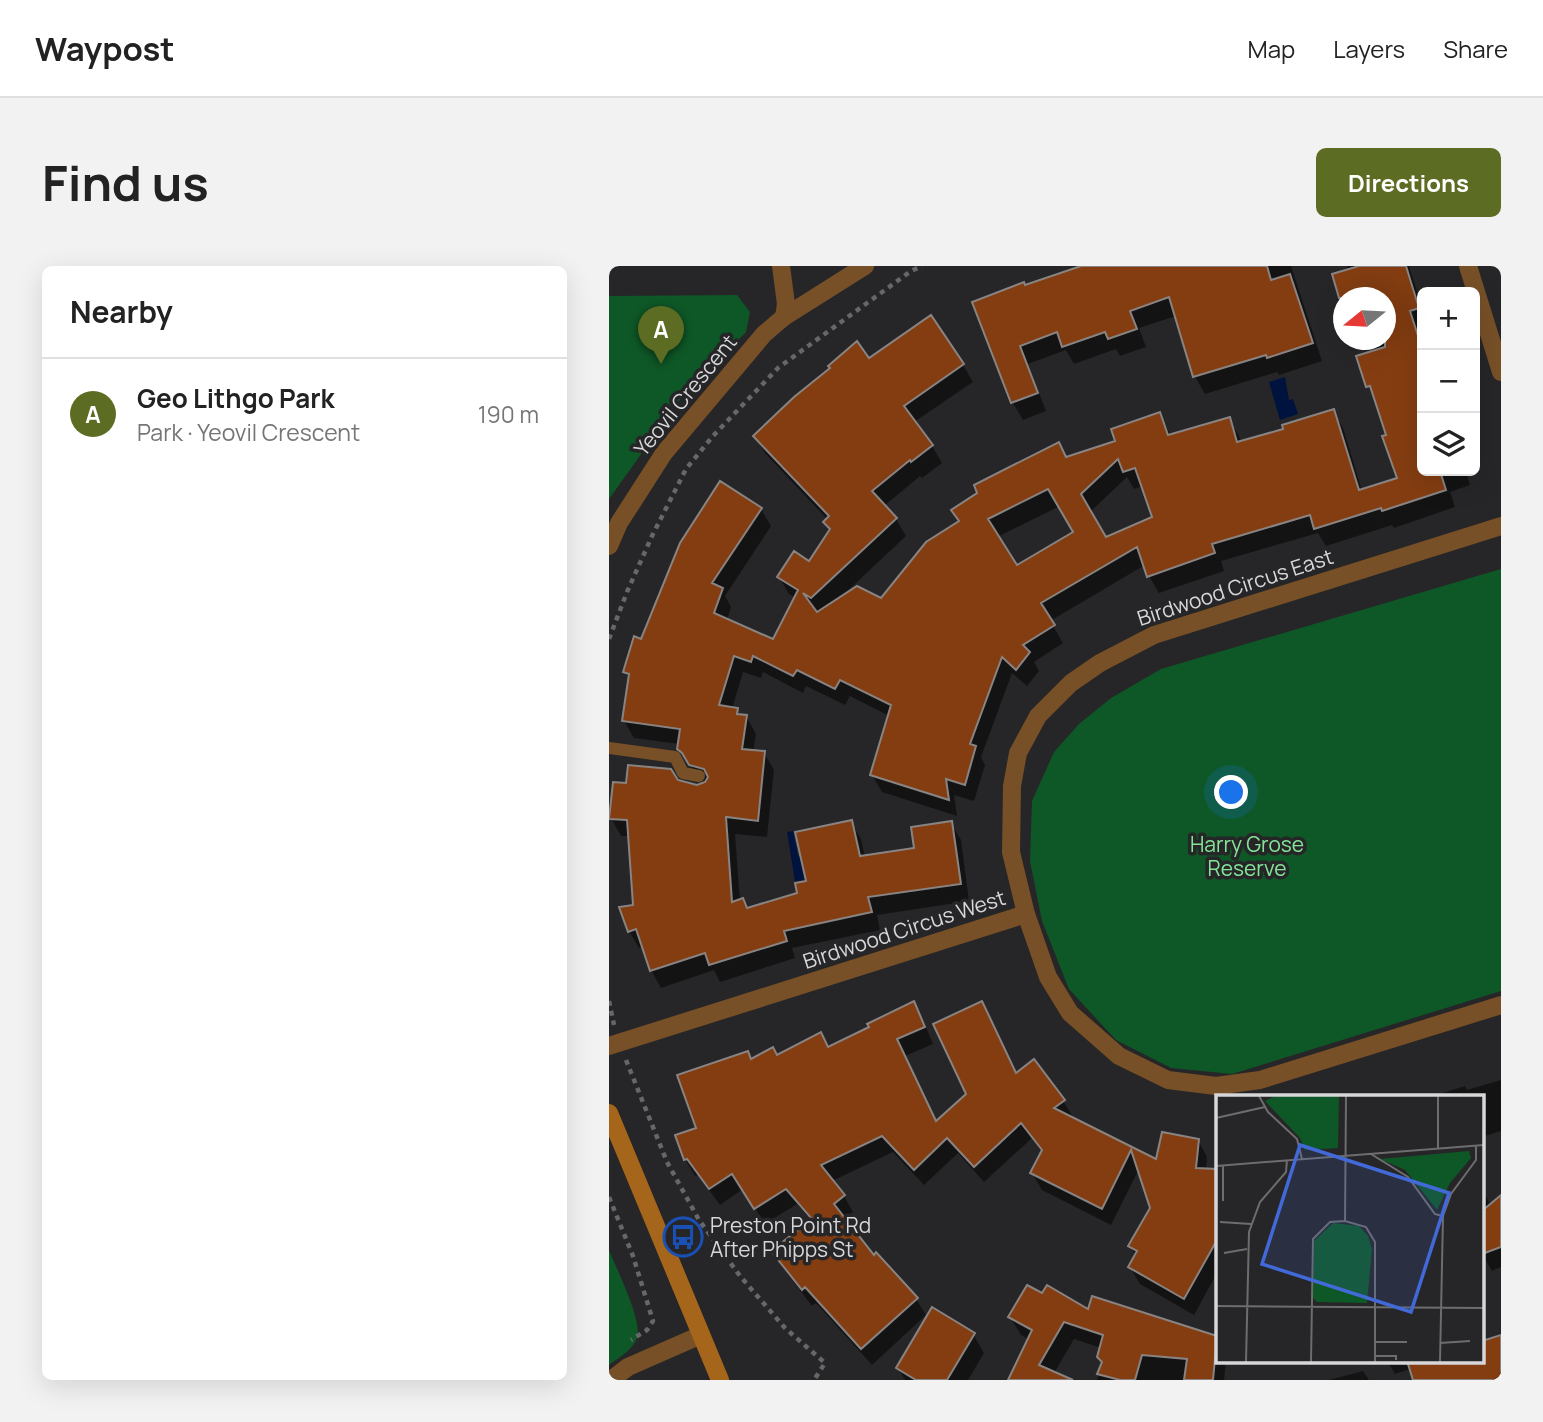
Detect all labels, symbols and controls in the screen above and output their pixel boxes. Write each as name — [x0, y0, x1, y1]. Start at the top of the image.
text: Waypost — [35, 26, 175, 71]
text: Map — [1248, 32, 1295, 65]
text: Layers — [1333, 32, 1405, 65]
text: Share — [1443, 32, 1508, 65]
button: Directions — [1316, 148, 1501, 217]
text: Find us — [42, 149, 209, 216]
north arrow — [1333, 287, 1396, 350]
map controls — [1417, 287, 1480, 476]
button: + — [1417, 287, 1480, 350]
text: Nearby — [70, 291, 173, 332]
pin: A — [638, 306, 684, 364]
street label: Yeovil Crescent — [627, 328, 743, 462]
button: − — [1417, 350, 1480, 413]
text: Geo Lithgo Park — [137, 380, 335, 416]
text: A — [85, 398, 101, 430]
text: 190 m — [478, 398, 539, 430]
button: layers — [1417, 413, 1480, 476]
text: Park · Yeovil Crescent — [137, 416, 360, 448]
street label: Birdwood Circus East — [1133, 542, 1337, 632]
your location — [1214, 775, 1248, 809]
park label: Harry Grose Reserve — [1190, 830, 1304, 882]
street label: Birdwood Circus West — [799, 883, 1009, 975]
inset map — [1216, 1095, 1483, 1362]
place label: Preston Point Rd After Phipps St — [710, 1211, 871, 1263]
bus stop icon: Preston Point Rd After Phipps St — [662, 1216, 704, 1258]

